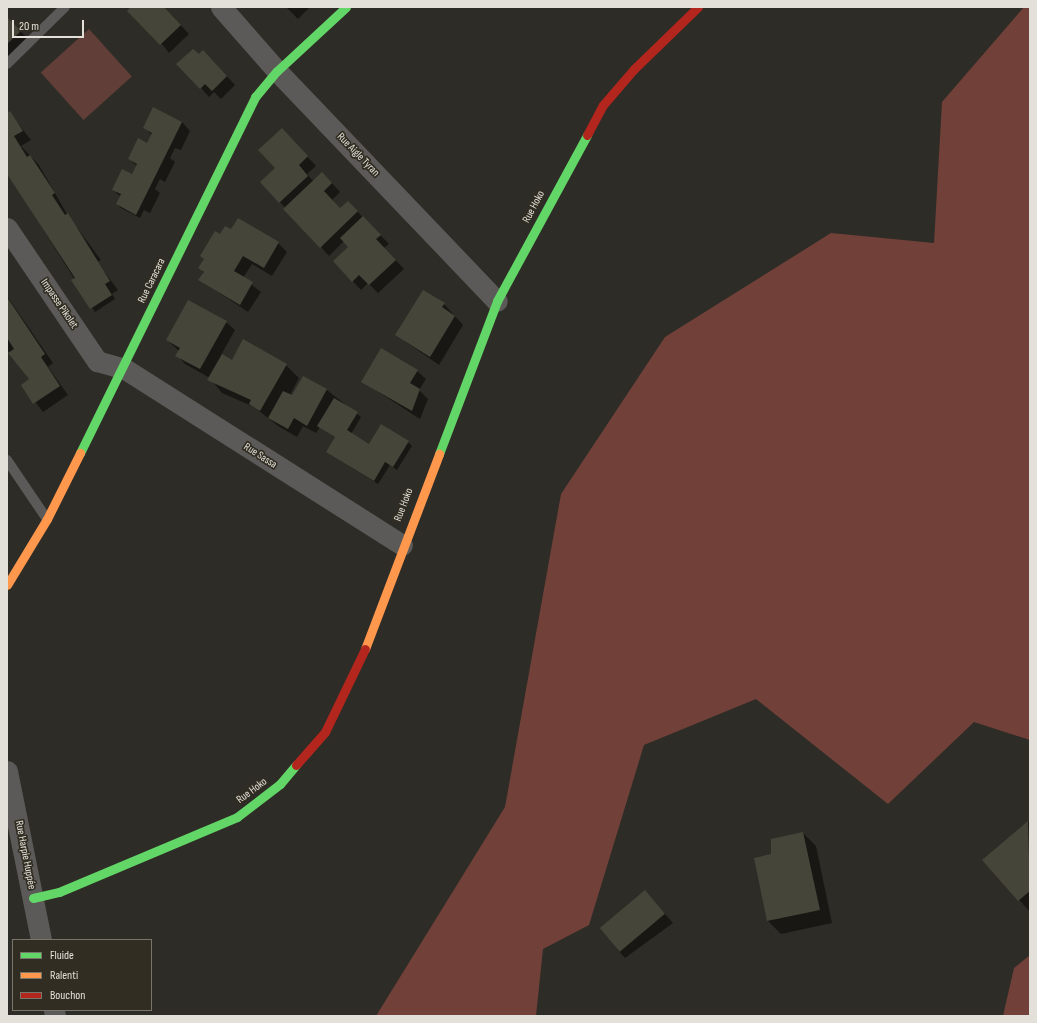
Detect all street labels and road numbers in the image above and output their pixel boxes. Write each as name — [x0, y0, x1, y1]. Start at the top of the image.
street label: Rue Aigle Tyran — [334, 130, 382, 180]
street label: Rue Hoko — [520, 189, 548, 225]
street label: Rue Caracara — [136, 256, 168, 306]
street label: Impasse Pikolet — [38, 277, 80, 331]
street label: Rue Sassa — [241, 440, 279, 472]
street label: Rue Hoko — [392, 486, 416, 524]
street label: Rue Hoko — [234, 775, 270, 807]
street label: Rue Harpie Huppée — [12, 820, 38, 890]

